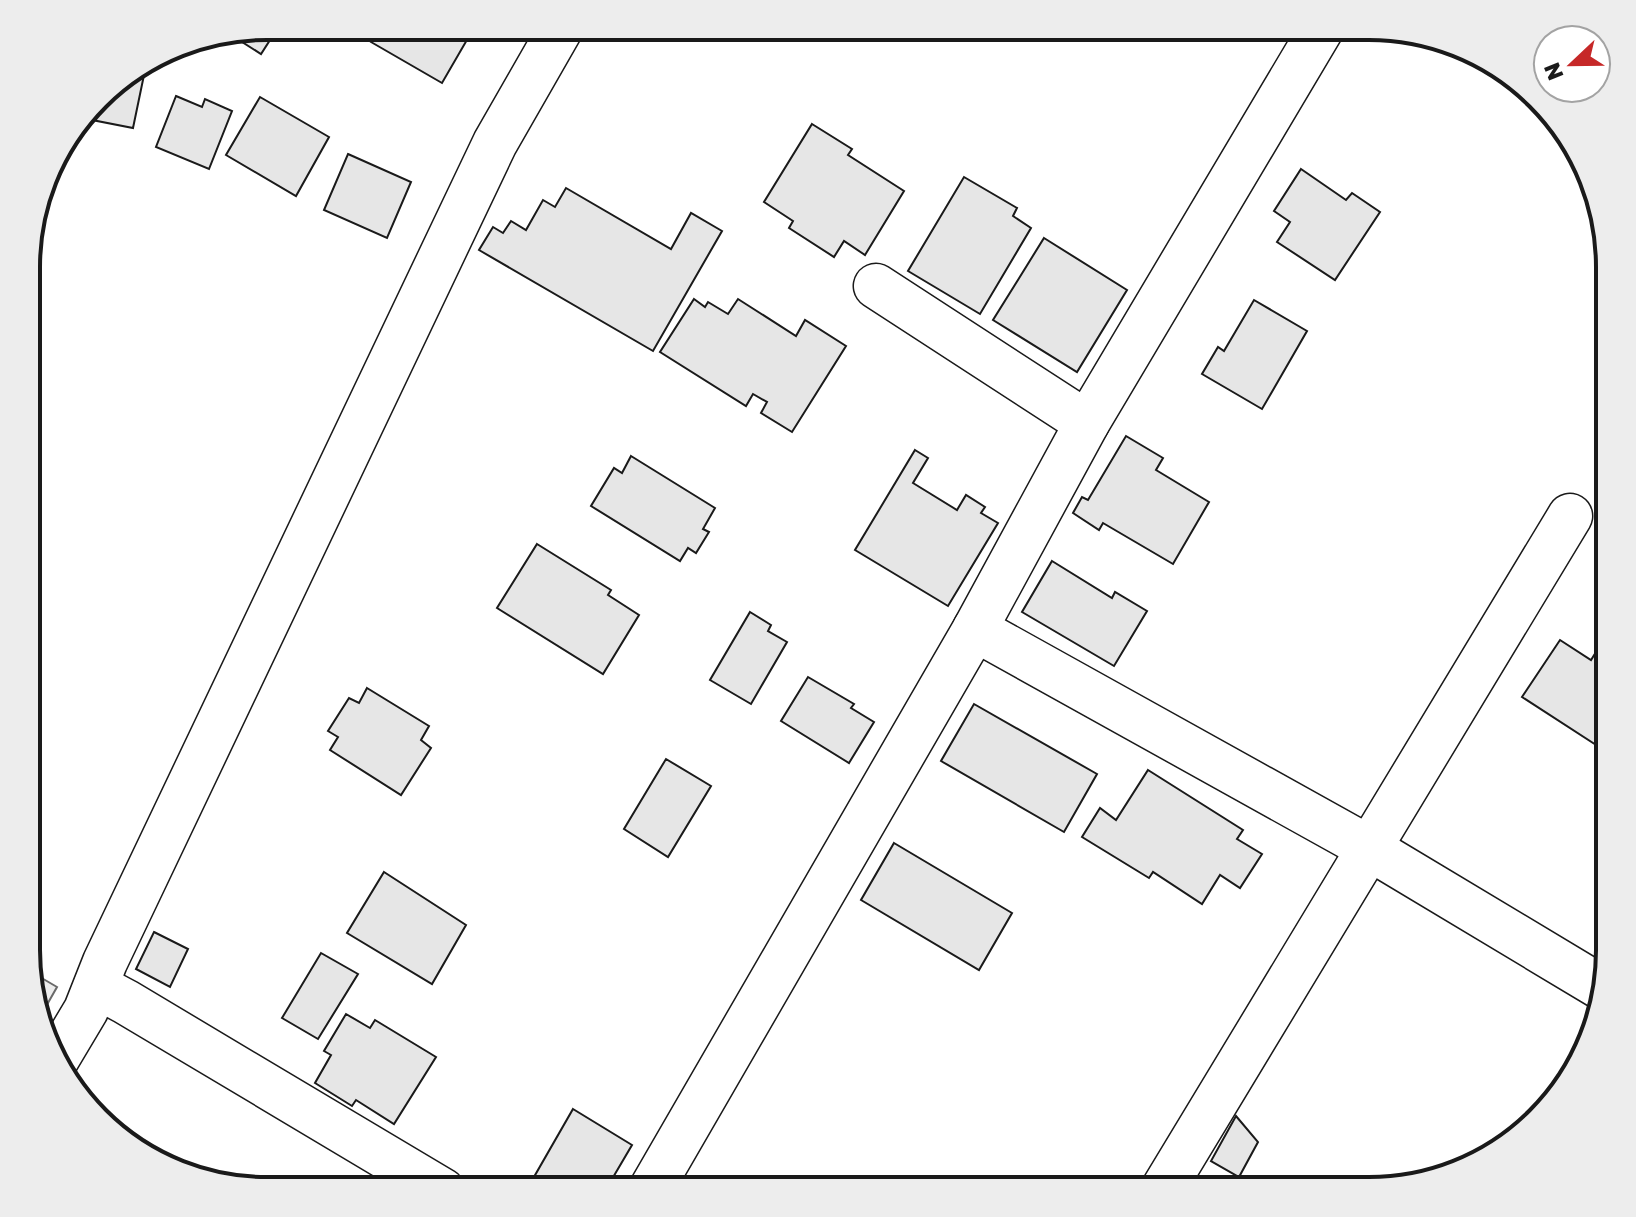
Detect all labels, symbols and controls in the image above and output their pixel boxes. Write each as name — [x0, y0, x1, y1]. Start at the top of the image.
north arrow — [1532, 24, 1612, 104]
text: N — [1537, 59, 1569, 84]

